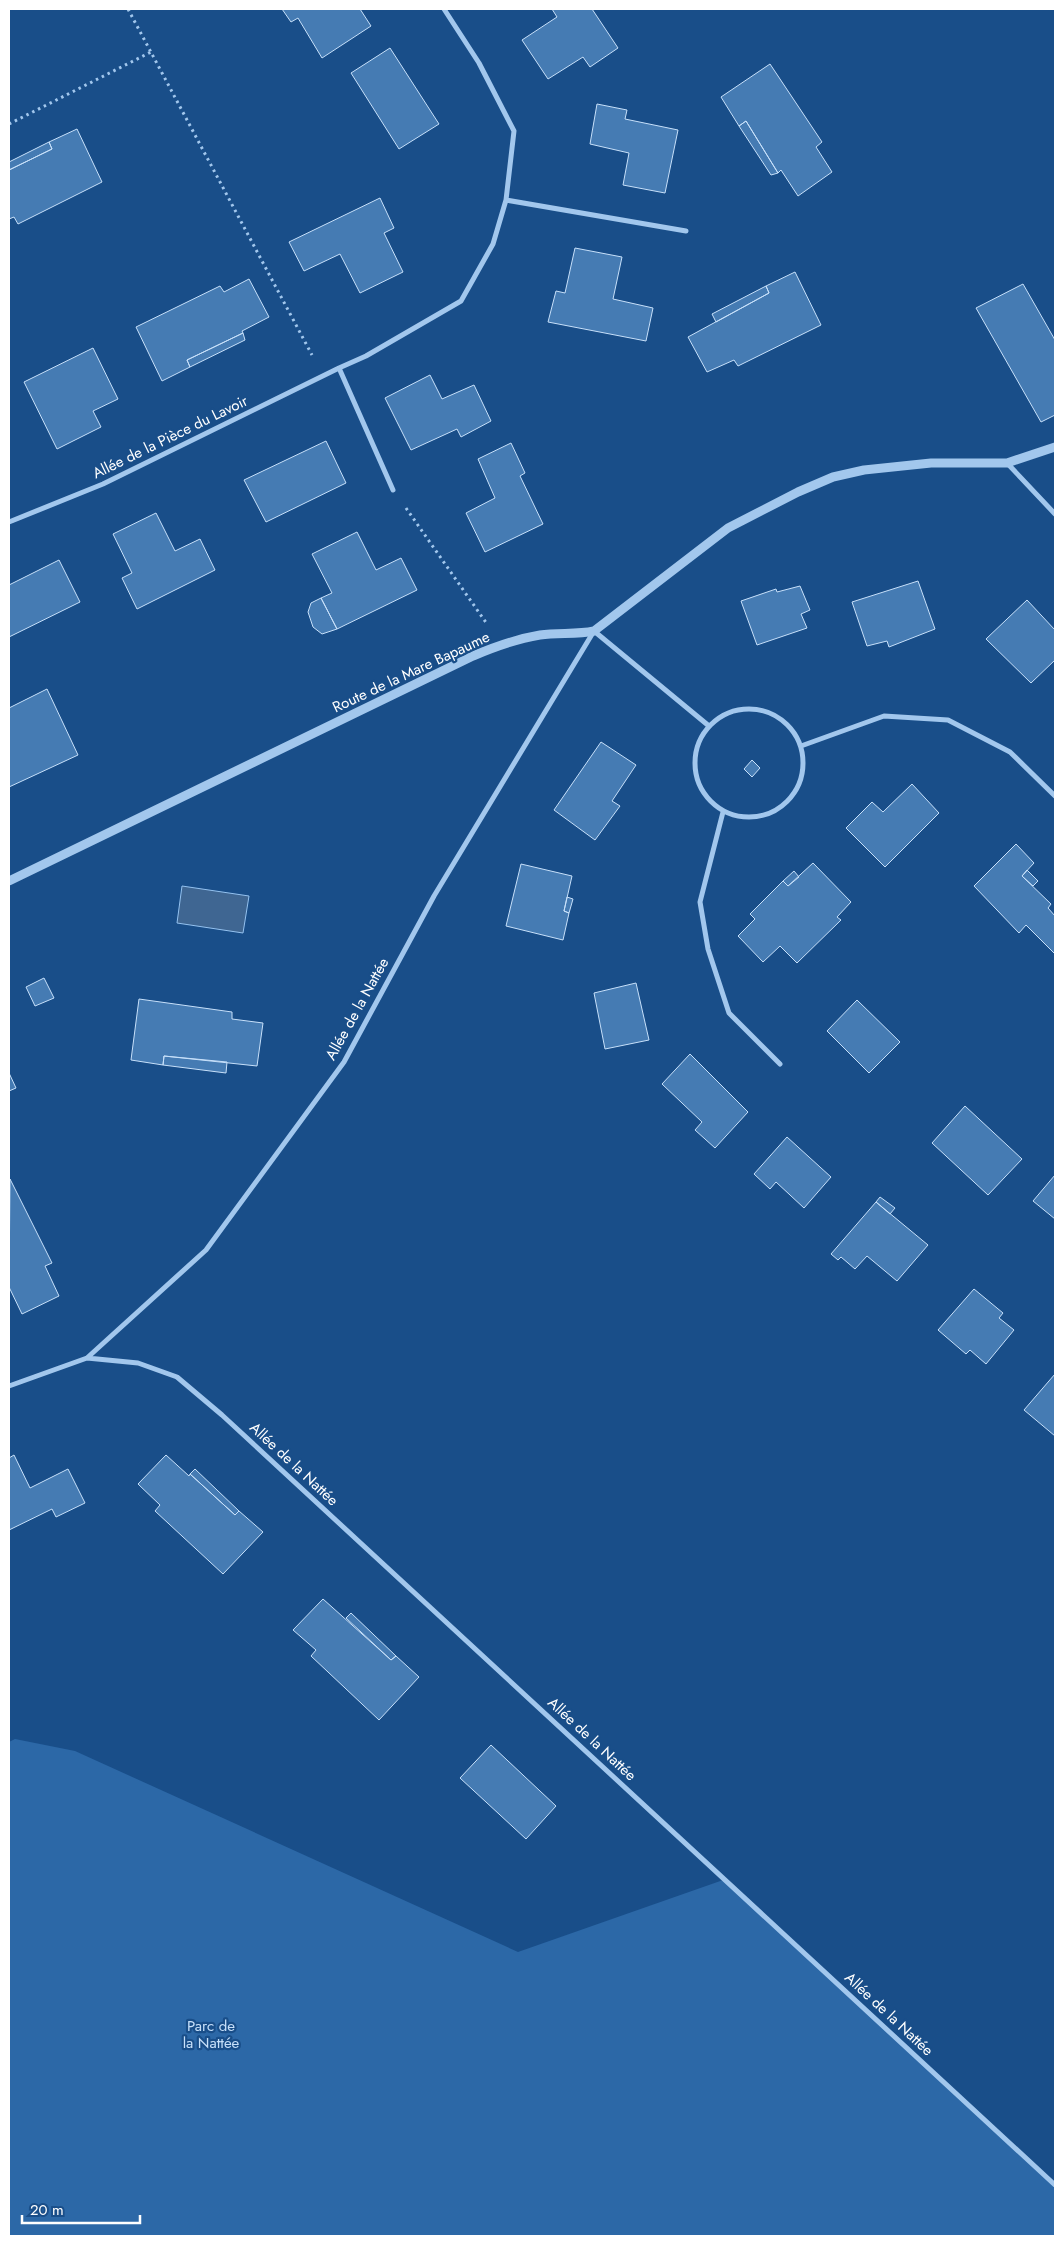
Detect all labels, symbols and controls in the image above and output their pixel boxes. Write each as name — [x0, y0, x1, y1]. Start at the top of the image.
street label: Allée de la Pièce du Lavoir — [89, 389, 252, 484]
street label: Route de la Mare Bapaume — [329, 626, 494, 718]
street label: Allée de la Nattée — [320, 953, 394, 1064]
street label: Allée de la Nattée — [245, 1417, 343, 1511]
street label: Allée de la Nattée — [543, 1692, 641, 1786]
street label: Allée de la Nattée — [840, 1967, 938, 2061]
park label: Parc de la Nattée — [183, 2015, 240, 2054]
scale bar — [22, 2192, 140, 2224]
text: 20 m — [30, 2199, 64, 2221]

